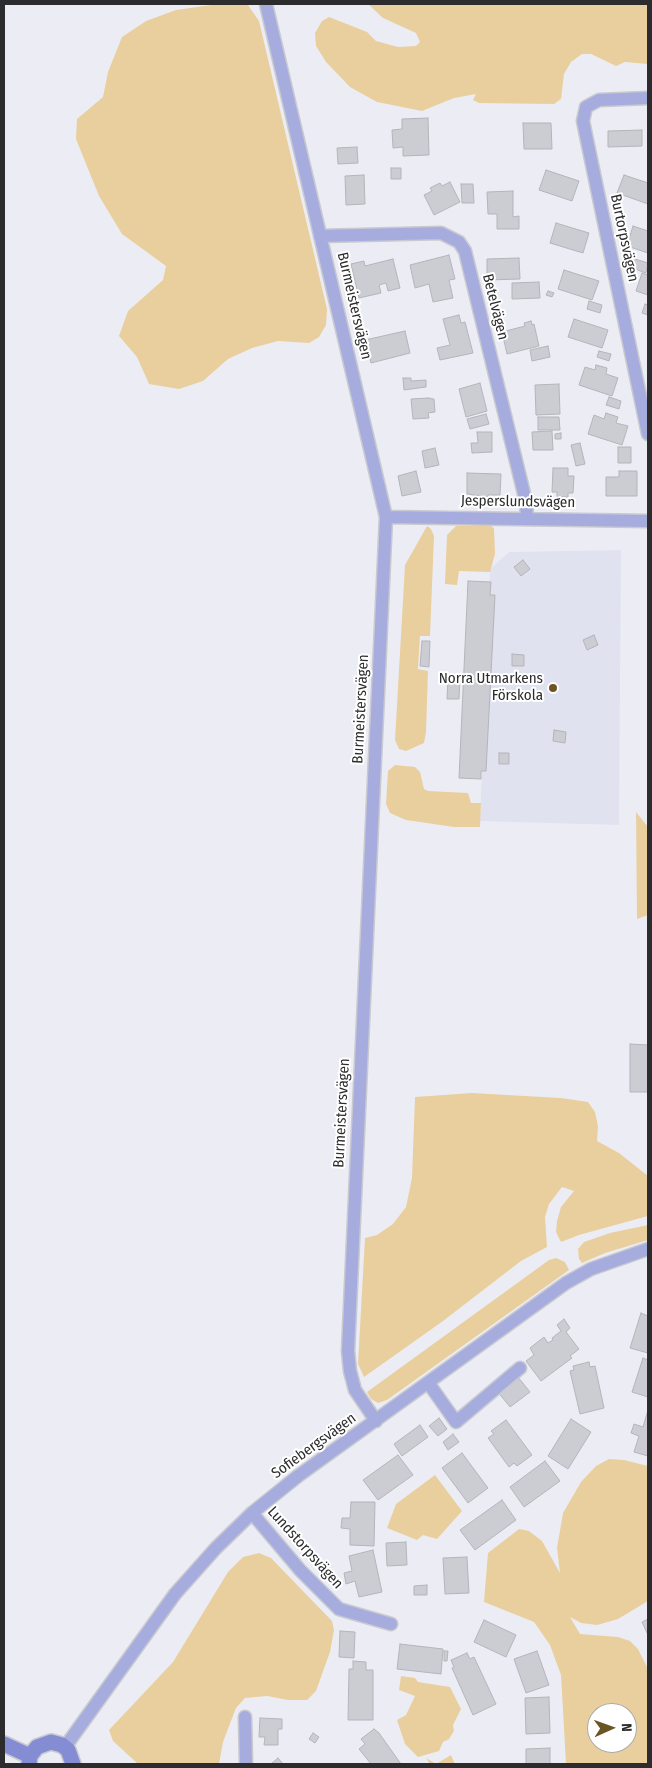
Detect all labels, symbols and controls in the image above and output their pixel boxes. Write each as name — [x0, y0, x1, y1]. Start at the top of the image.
street label: Burtorpsvägen — [606, 193, 642, 283]
street label: Burmeistersvägen — [333, 251, 375, 361]
street label: Betelvägen — [478, 272, 512, 342]
street label: Jesperslundsvägen — [461, 492, 575, 512]
street label: Burmeistersvägen — [349, 654, 373, 764]
place label: Norra Utmarkens Förskola — [439, 670, 543, 705]
marker: Norra Utmarkens Förskola — [547, 682, 559, 694]
street label: Burmeistersvägen — [330, 1058, 354, 1168]
street label: Sofiebergsvägen — [268, 1409, 360, 1483]
street label: Lundstorpsvägen — [263, 1503, 347, 1593]
north arrow — [587, 1703, 637, 1753]
text: N — [618, 1723, 635, 1732]

